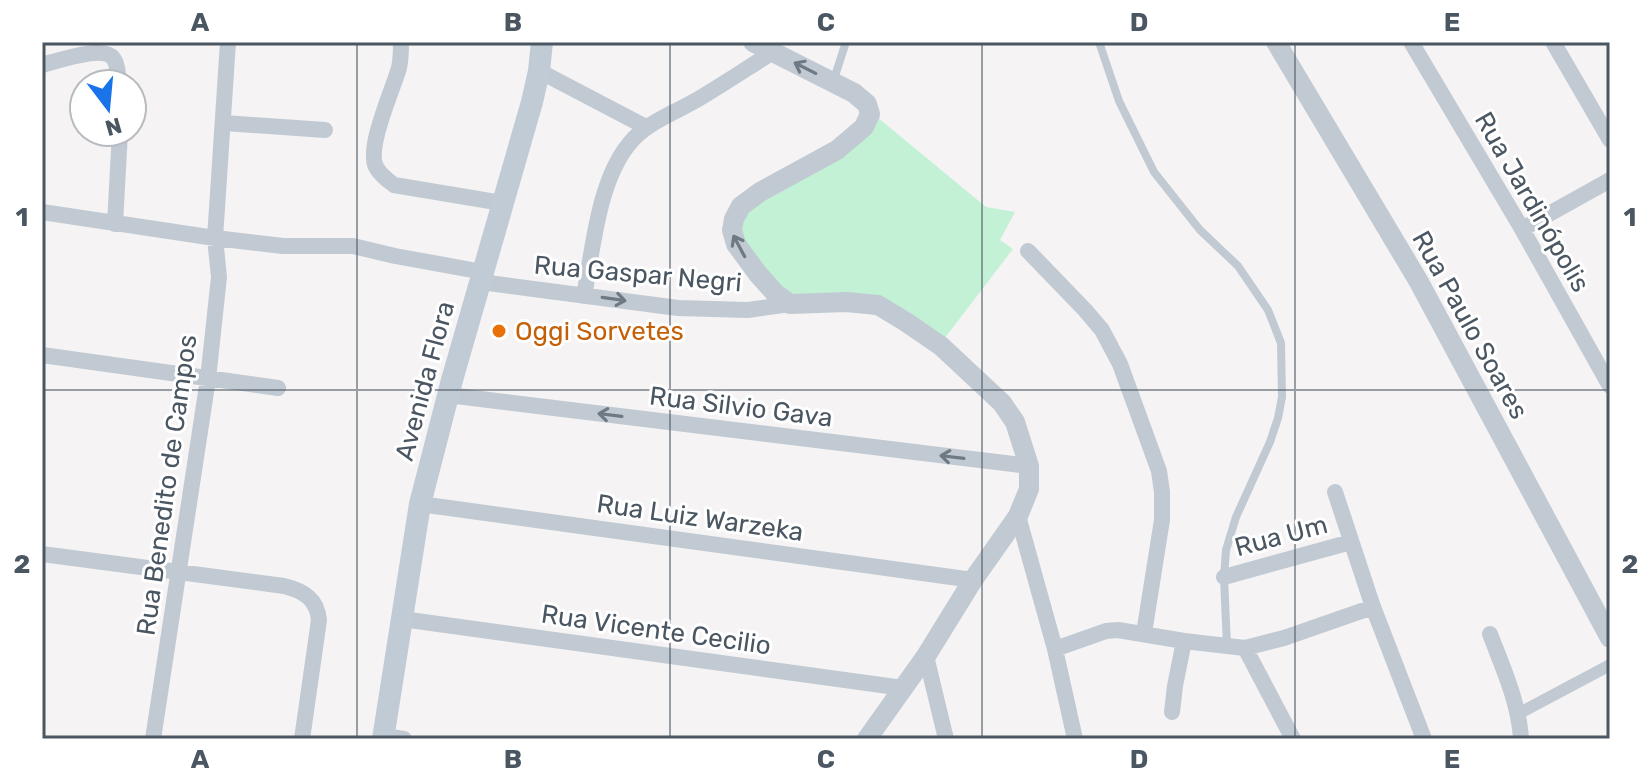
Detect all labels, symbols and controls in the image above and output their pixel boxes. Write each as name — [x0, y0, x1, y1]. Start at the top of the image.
text: A — [191, 7, 210, 38]
text: B — [504, 7, 522, 38]
text: C — [817, 7, 835, 38]
text: D — [1130, 7, 1148, 38]
text: E — [1444, 7, 1460, 38]
one-way arrow — [793, 59, 817, 75]
north arrow — [68, 68, 148, 148]
street label: Rua Jardinópolis — [1468, 107, 1596, 297]
text: N — [102, 112, 125, 142]
text: 1 — [16, 202, 28, 233]
text: 1 — [1624, 202, 1636, 233]
street label: Rua Paulo Soares — [1405, 225, 1535, 425]
one-way arrow — [731, 235, 747, 258]
street label: Rua Gaspar Negri — [533, 249, 743, 299]
one-way arrow — [601, 292, 626, 307]
street label: Avenida Flora — [389, 298, 461, 464]
place label: Oggi Sorvetes — [515, 316, 684, 347]
marker: Oggi Sorvetes — [490, 322, 508, 340]
street label: Rua Benedito de Campos — [131, 332, 203, 638]
street label: Rua Silvio Gava — [648, 380, 834, 434]
one-way arrow — [598, 408, 624, 423]
one-way arrow — [940, 449, 965, 464]
street label: Rua Luiz Warzeka — [595, 488, 805, 548]
street label: Rua Um — [1231, 509, 1331, 563]
text: 2 — [14, 549, 30, 580]
text: 2 — [1622, 549, 1638, 580]
street label: Rua Vicente Cecilio — [539, 599, 773, 661]
text: A — [191, 744, 210, 775]
text: B — [504, 744, 522, 775]
text: C — [817, 744, 835, 775]
text: D — [1130, 744, 1148, 775]
text: E — [1444, 744, 1460, 775]

